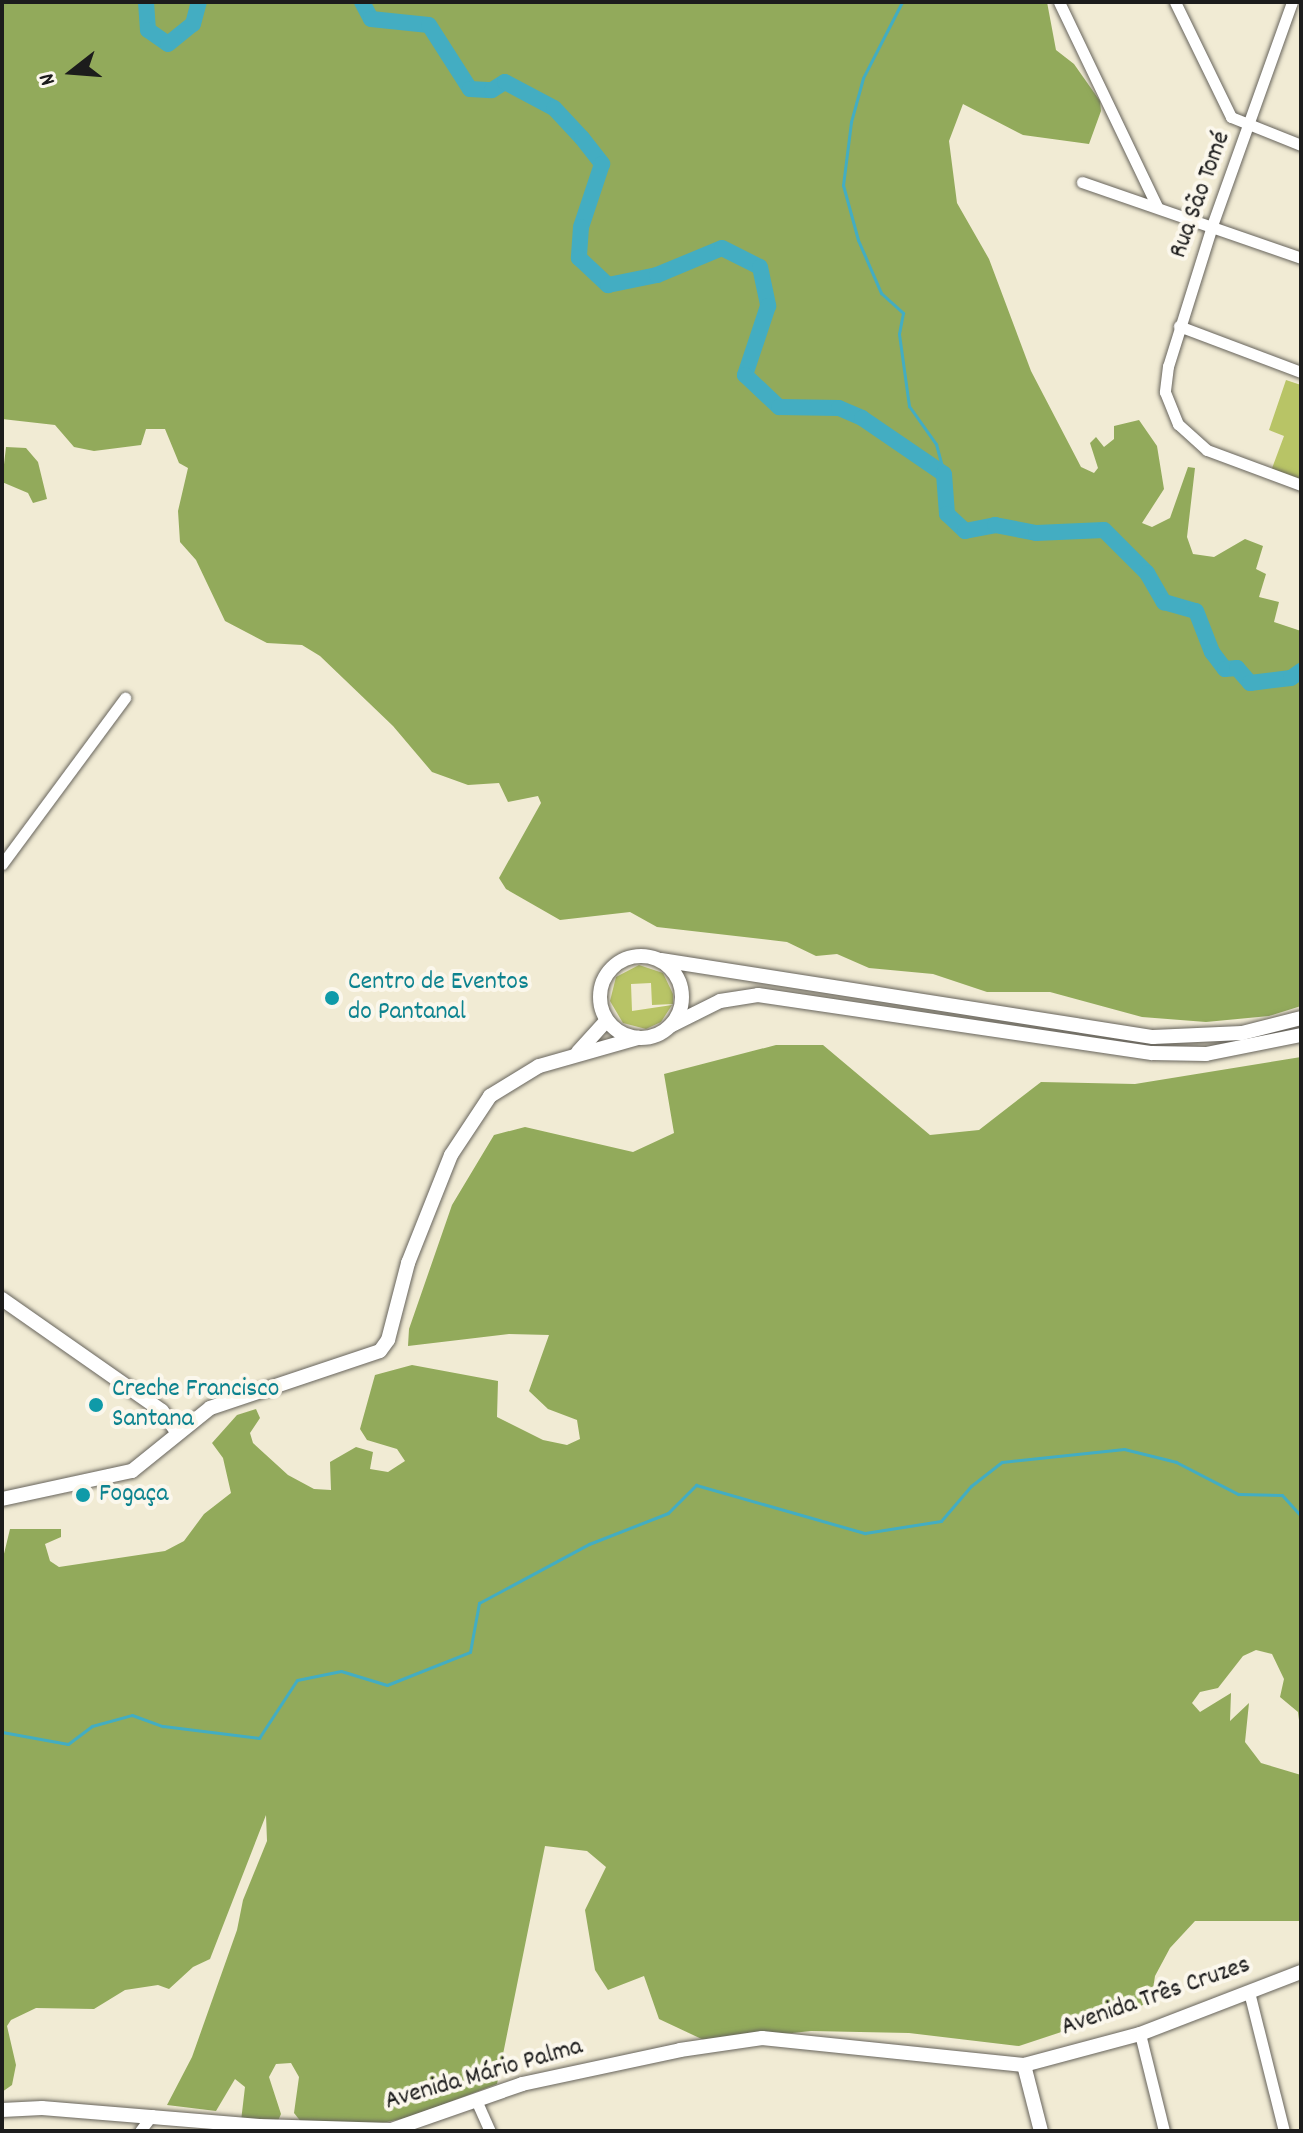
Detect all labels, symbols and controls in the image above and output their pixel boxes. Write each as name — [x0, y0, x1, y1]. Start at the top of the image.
north arrow — [32, 32, 112, 112]
text: N — [32, 69, 65, 89]
street label: Rua São Tomé — [1164, 127, 1238, 263]
place label: Centro de Eventos do Pantanal — [348, 967, 529, 1028]
marker: Centro de Eventos do Pantanal — [323, 989, 341, 1007]
place label: Creche Francisco Santana — [112, 1374, 279, 1436]
marker: Creche Francisco Santana — [87, 1396, 105, 1414]
place label: Fogaça — [99, 1479, 168, 1511]
marker: Fogaça — [74, 1486, 92, 1504]
street label: Avenida Três Cruzes — [1057, 1950, 1255, 2044]
street label: Avenida Mário Palma — [382, 2032, 586, 2118]

